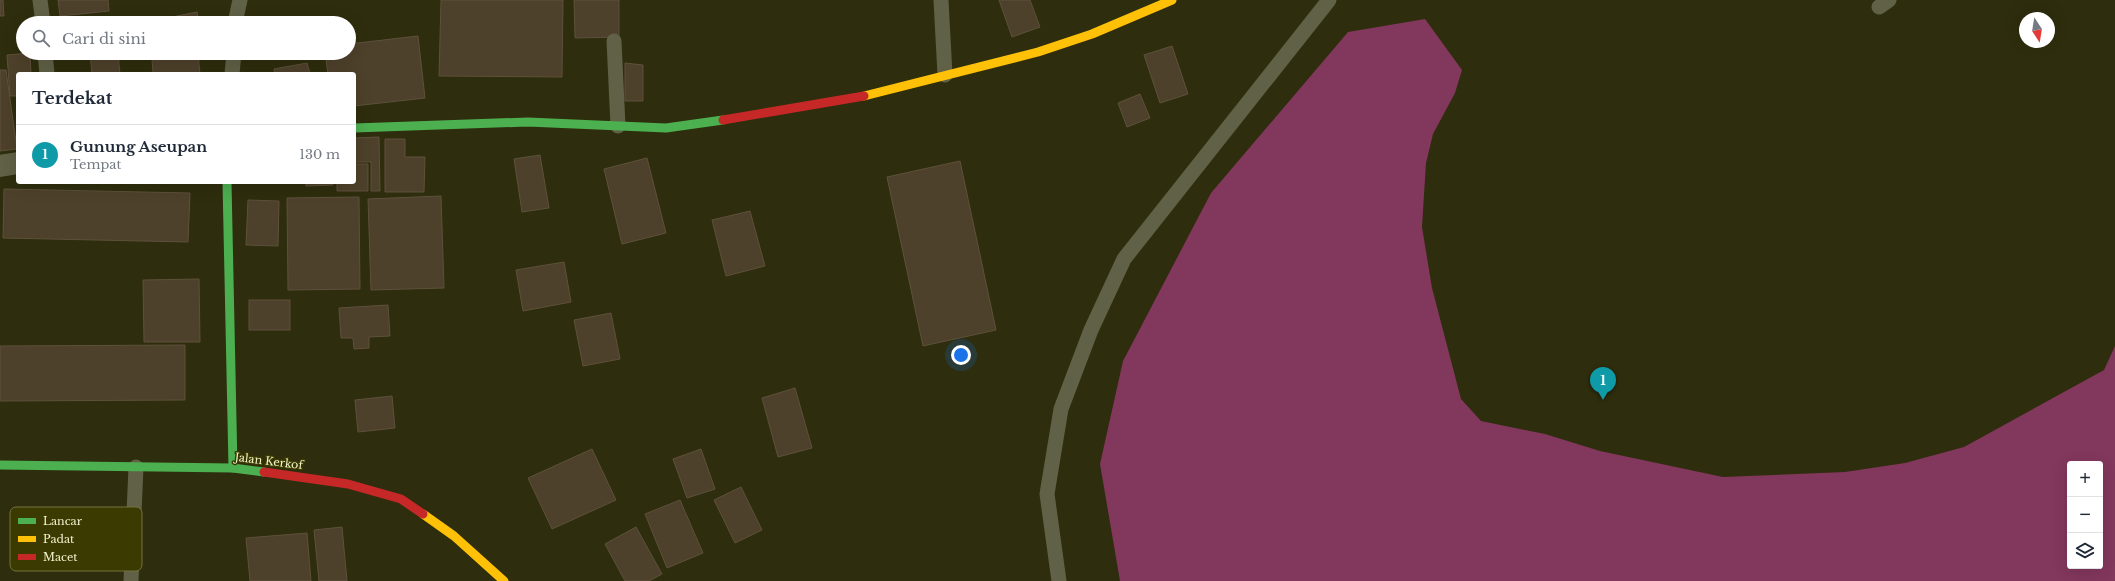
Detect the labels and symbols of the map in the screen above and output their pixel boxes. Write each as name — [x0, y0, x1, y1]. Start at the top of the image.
north arrow — [2019, 12, 2055, 48]
your location — [951, 345, 971, 365]
pin: 1 — [1590, 367, 1616, 400]
street label: Jalan Kerkof — [232, 450, 305, 472]
legend — [10, 507, 142, 571]
text: Lancar — [43, 514, 83, 528]
text: Padat — [43, 532, 75, 546]
text: Macet — [43, 550, 78, 564]

